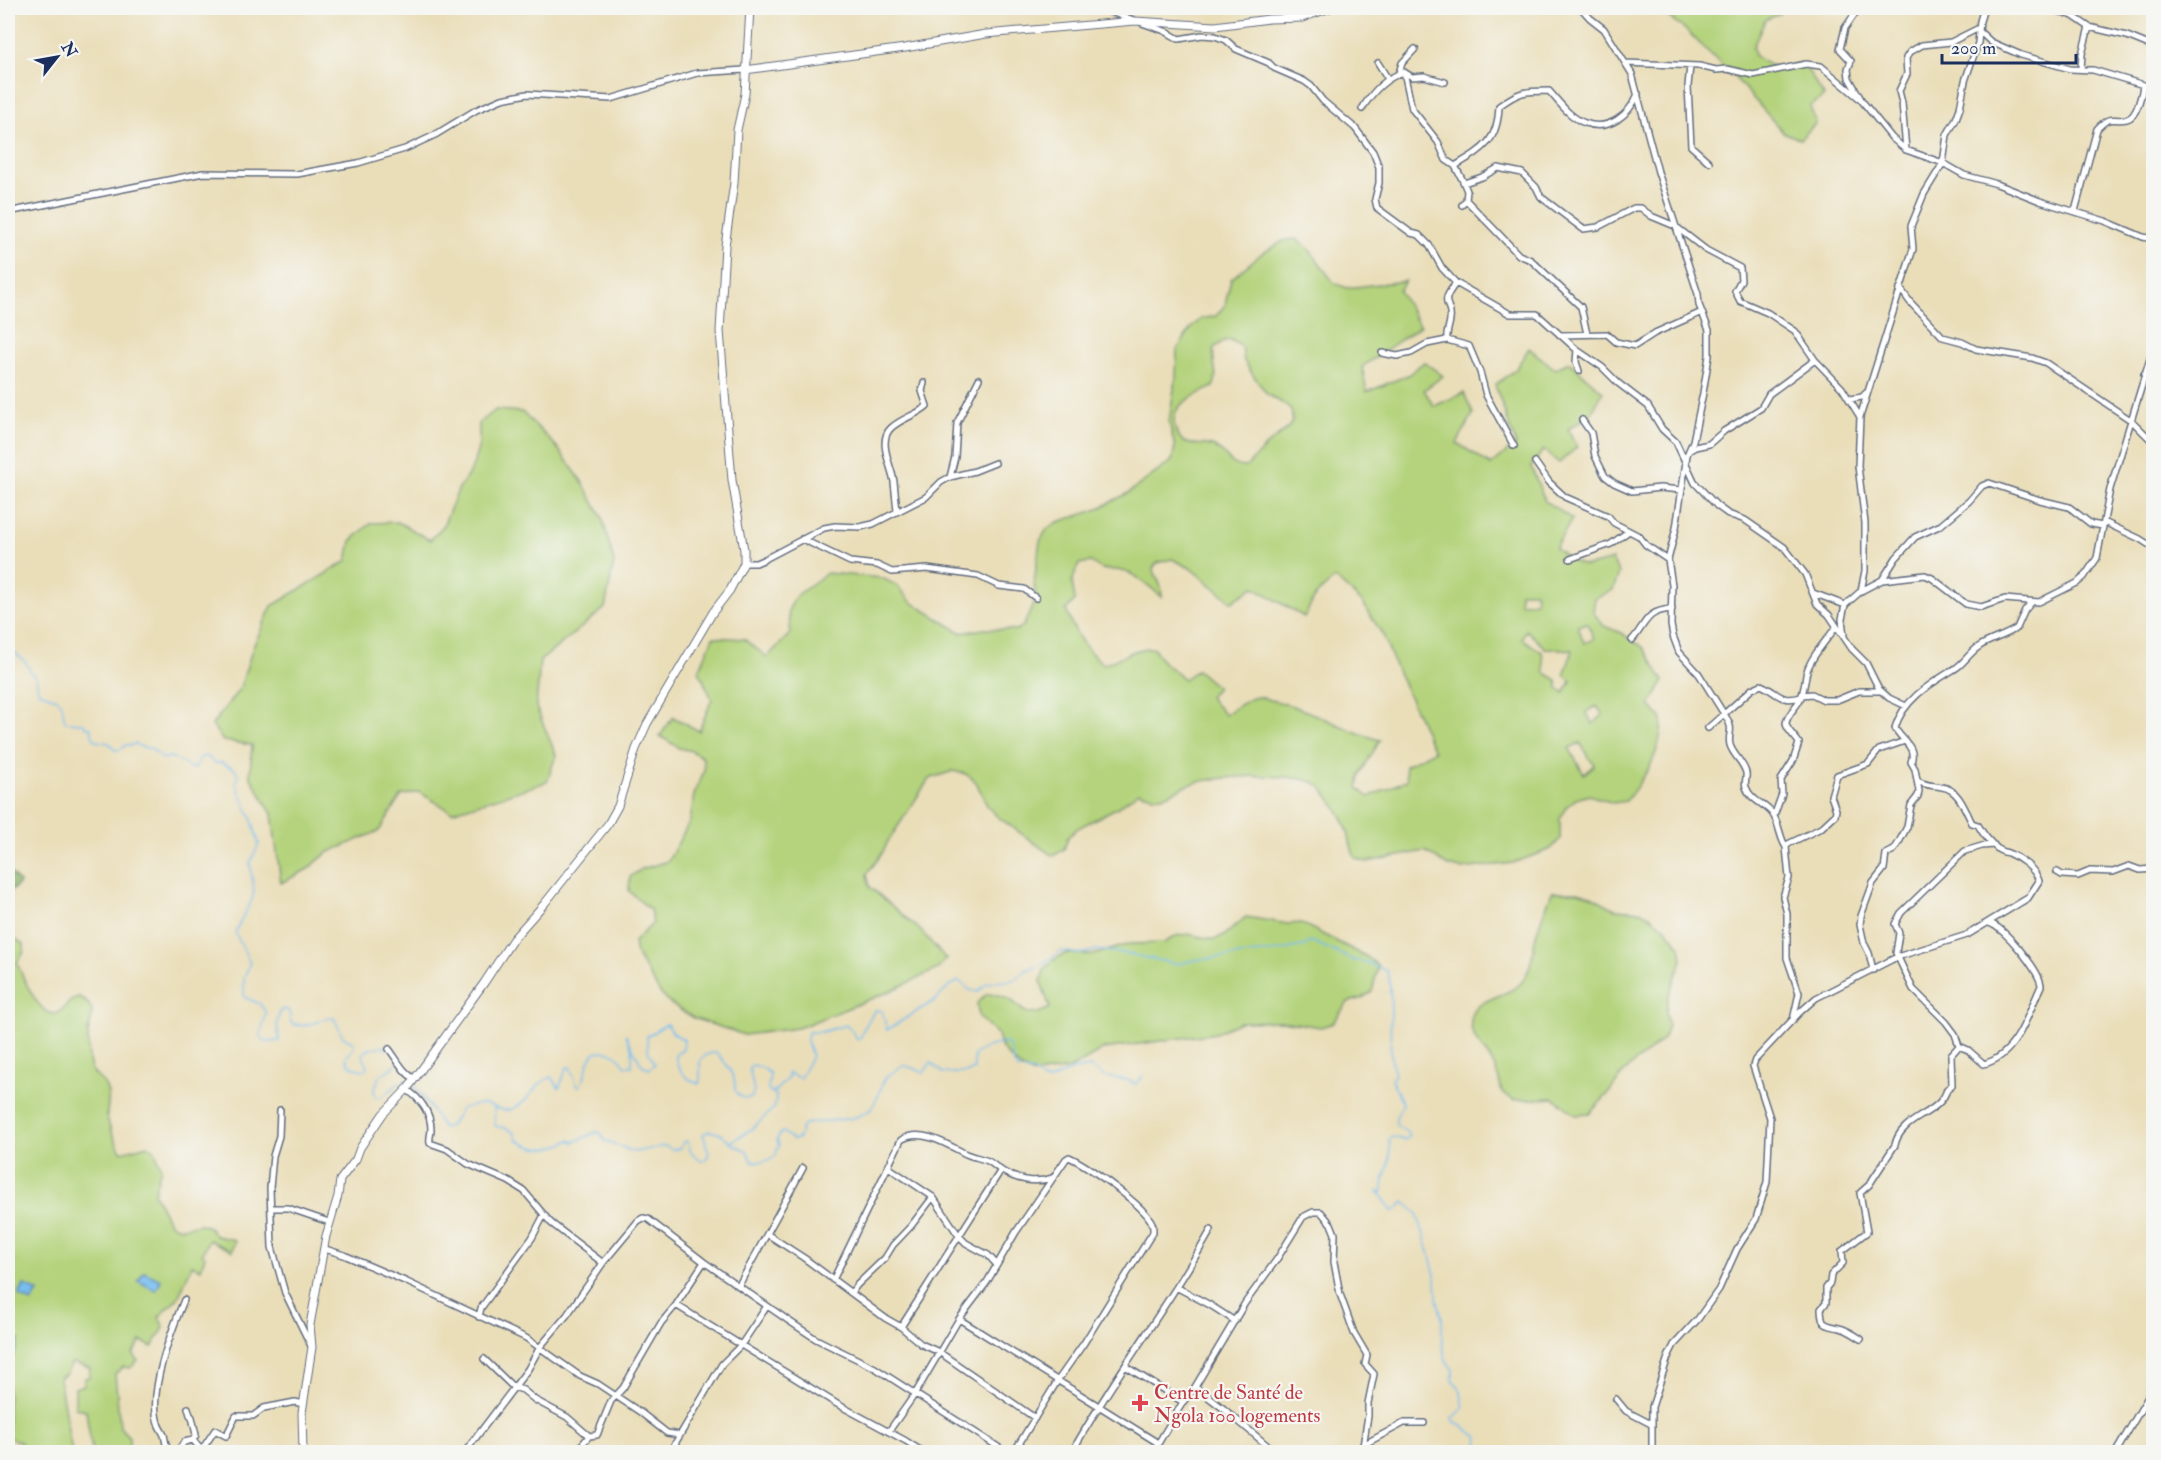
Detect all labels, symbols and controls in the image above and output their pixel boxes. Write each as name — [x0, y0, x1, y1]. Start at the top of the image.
north arrow — [27, 27, 87, 87]
scale bar — [1942, 27, 2076, 65]
text: 200 m — [1951, 37, 1996, 60]
text: N — [56, 38, 82, 62]
place label: Centre de Santé de Ngola 100 logements — [1154, 1380, 1320, 1428]
marker: Centre de Santé de Ngola 100 logements — [1131, 1394, 1149, 1412]

